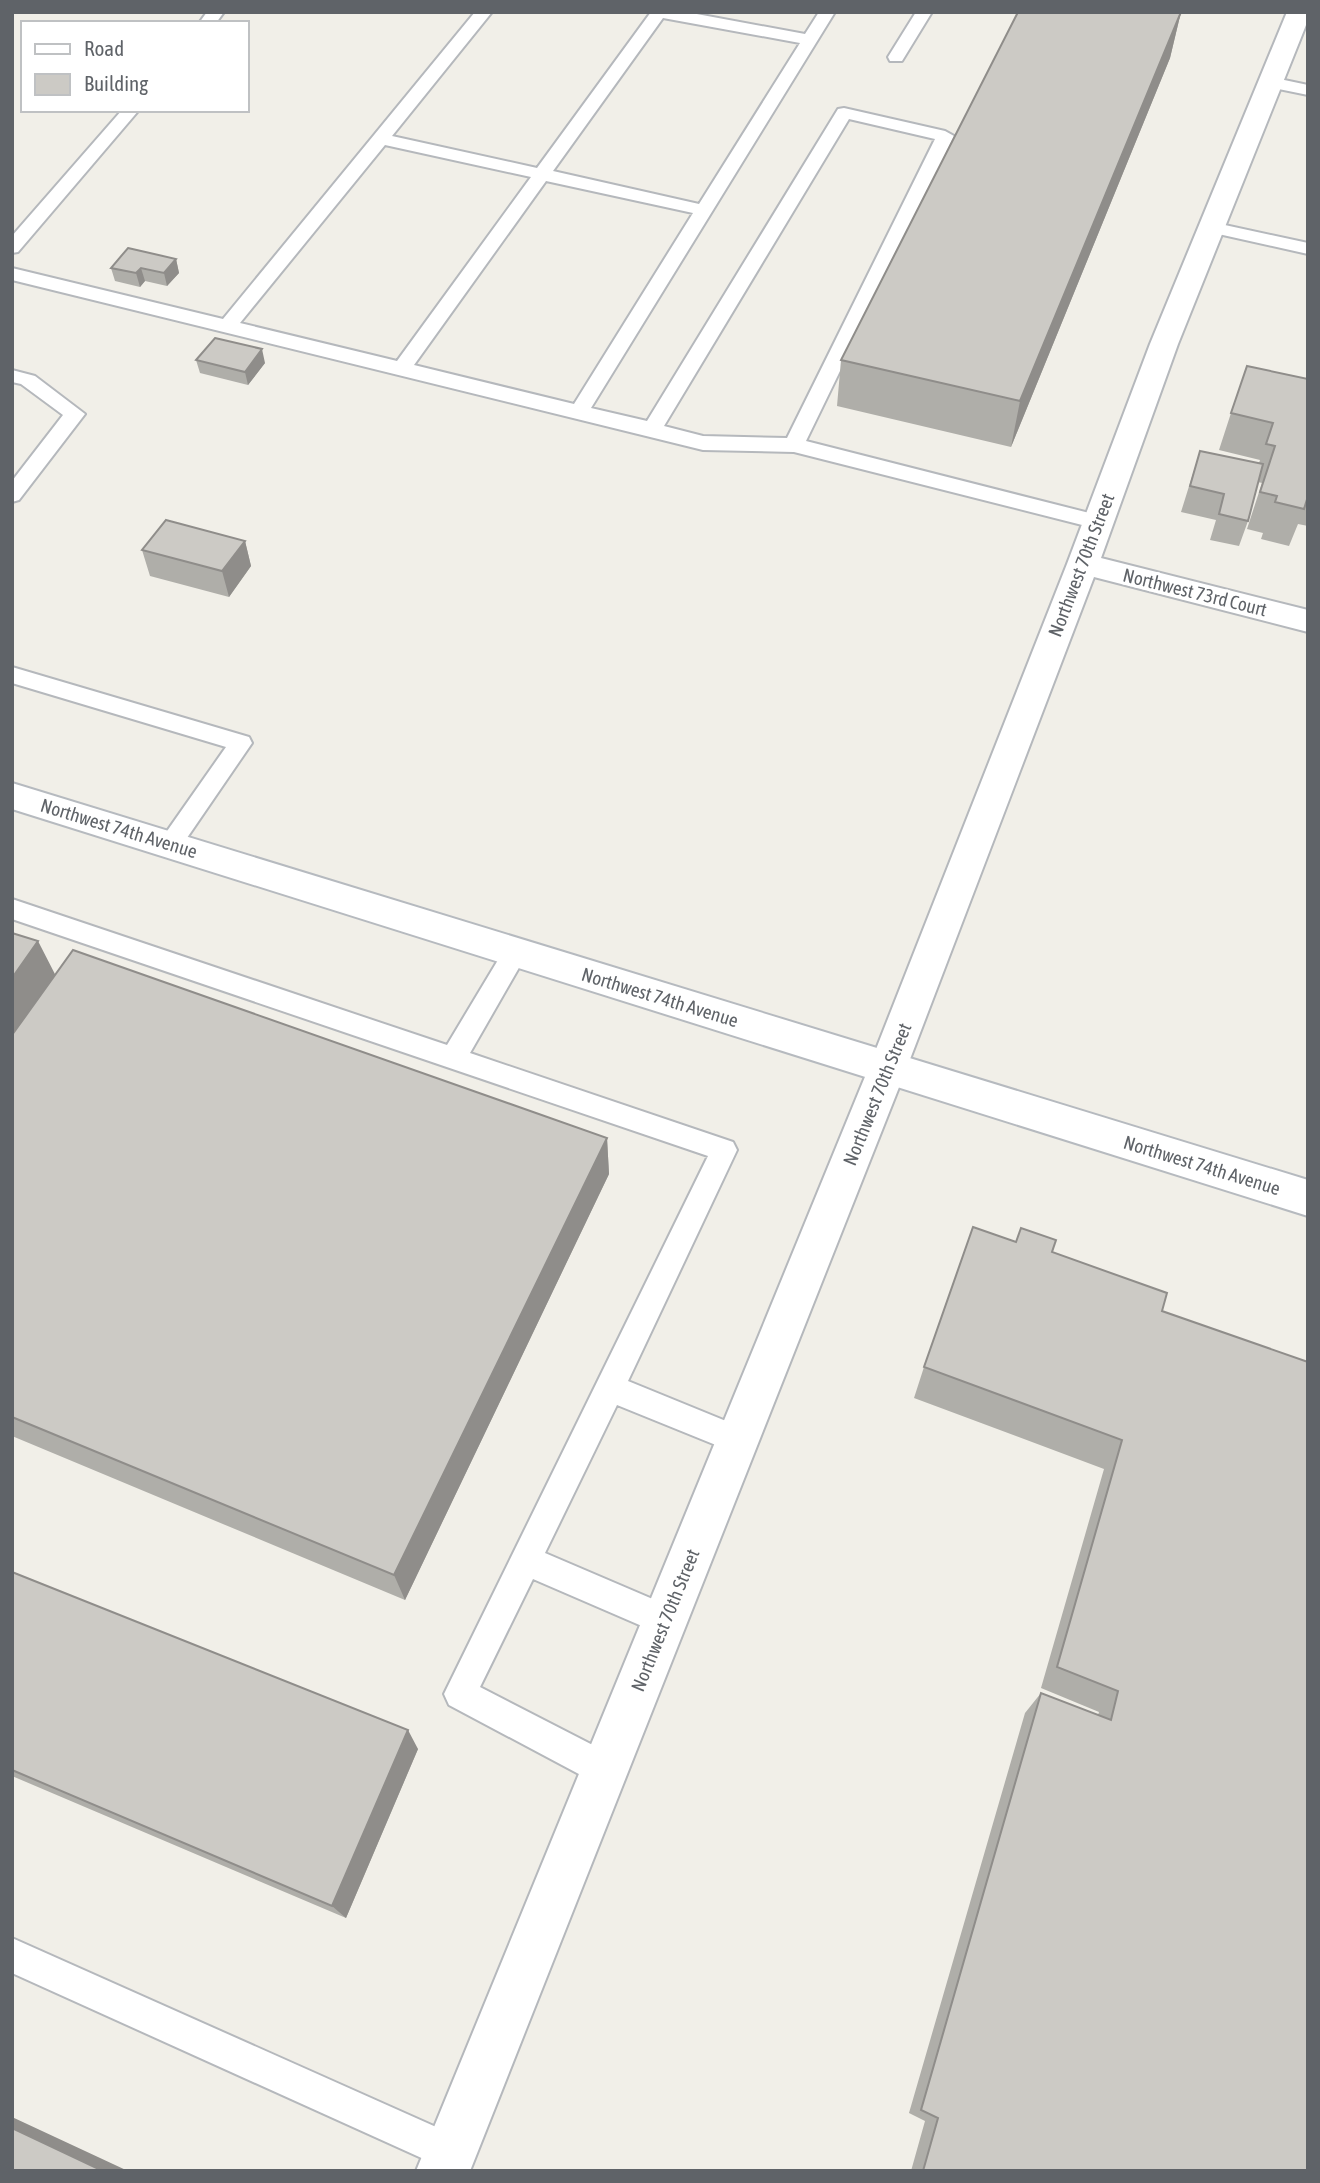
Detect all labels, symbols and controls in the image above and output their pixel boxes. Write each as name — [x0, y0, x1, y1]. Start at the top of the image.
legend — [21, 21, 248, 112]
text: Road — [84, 36, 124, 60]
text: Building — [84, 71, 148, 95]
street label: Northwest 70th Street — [1044, 490, 1118, 640]
street label: Northwest 73rd Court — [1121, 563, 1269, 621]
street label: Northwest 74th Avenue — [38, 794, 200, 862]
street label: Northwest 74th Avenue — [579, 963, 741, 1031]
street label: Northwest 70th Street — [838, 1020, 916, 1168]
street label: Northwest 74th Avenue — [1121, 1131, 1283, 1199]
street label: Northwest 70th Street — [626, 1546, 704, 1694]

